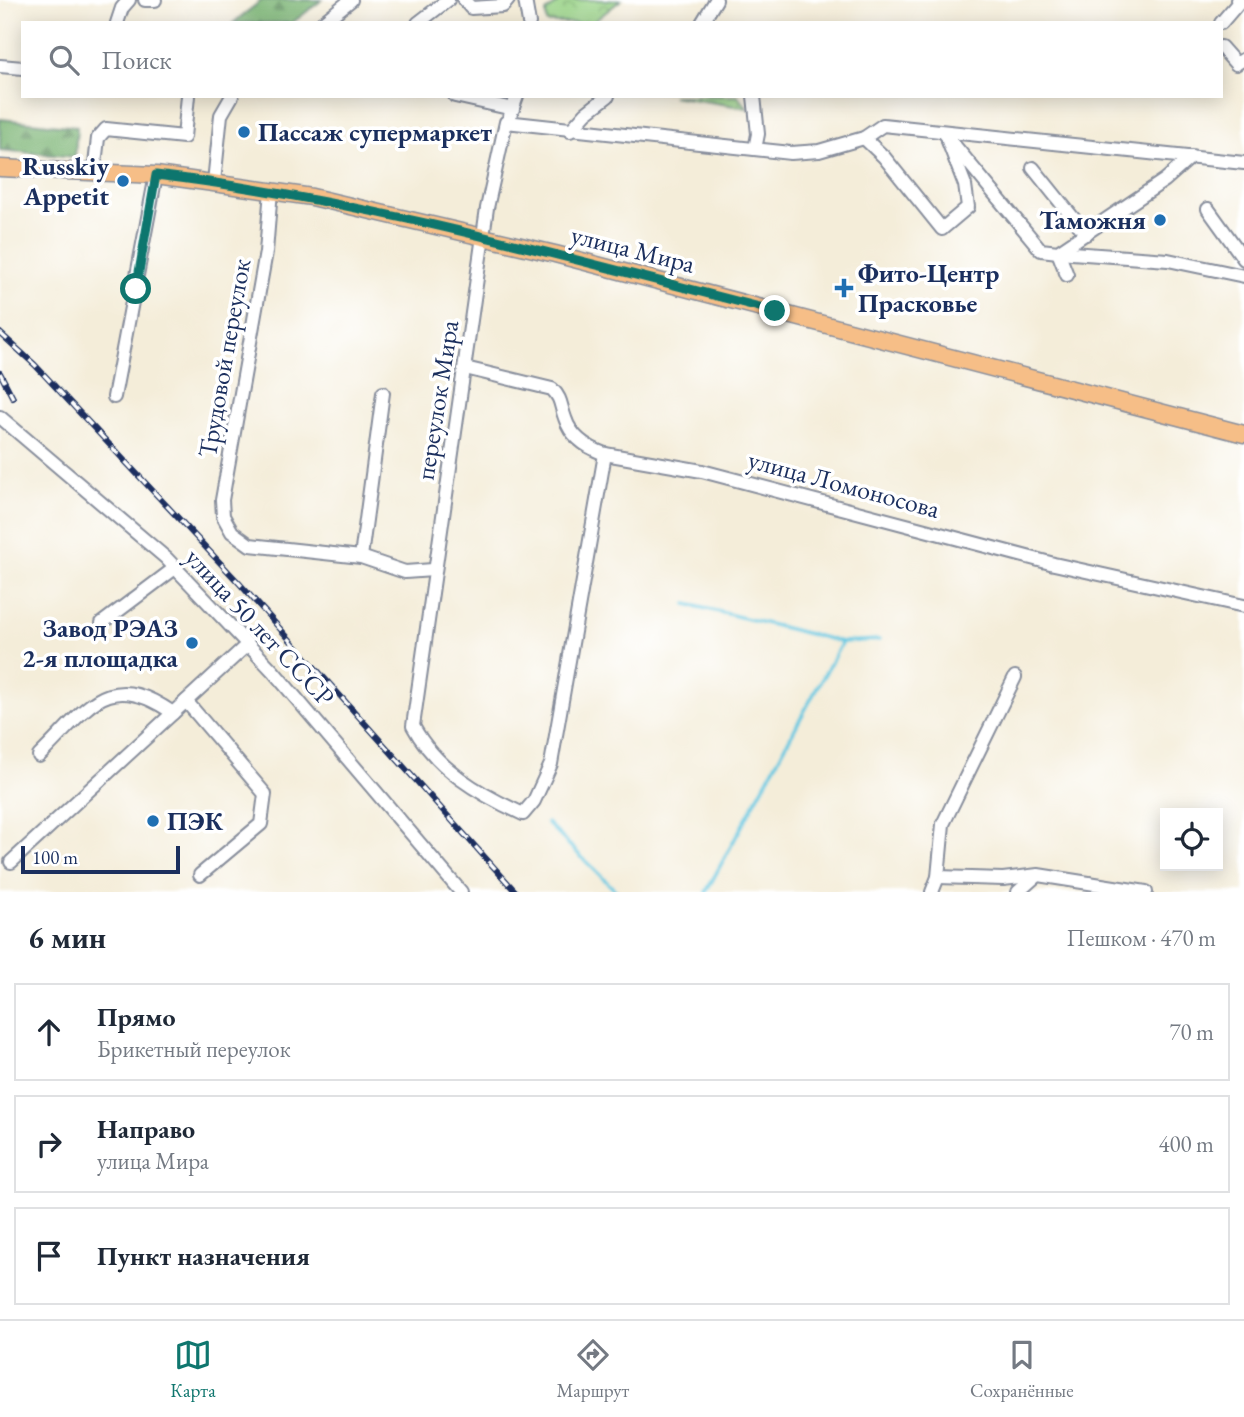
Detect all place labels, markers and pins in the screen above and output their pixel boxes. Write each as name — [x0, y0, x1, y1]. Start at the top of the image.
place label: Пассаж супермаркет — [258, 115, 492, 149]
marker: Пассаж супермаркет — [236, 124, 252, 140]
place label: Russkiy Appetit — [22, 149, 109, 213]
marker: Russkiy Appetit — [115, 173, 131, 189]
place label: Таможня — [1039, 203, 1146, 237]
marker: Таможня — [1152, 212, 1168, 228]
place label: Фито-Центр Прасковье — [858, 256, 999, 320]
marker: Фито-Центр Прасковье — [836, 280, 852, 296]
place label: Завод РЭАЗ 2-я площадка — [22, 611, 179, 675]
marker: Завод РЭАЗ 2-я площадка — [184, 635, 200, 651]
place label: ПЭК — [167, 804, 224, 838]
marker: ПЭК — [145, 813, 161, 829]

